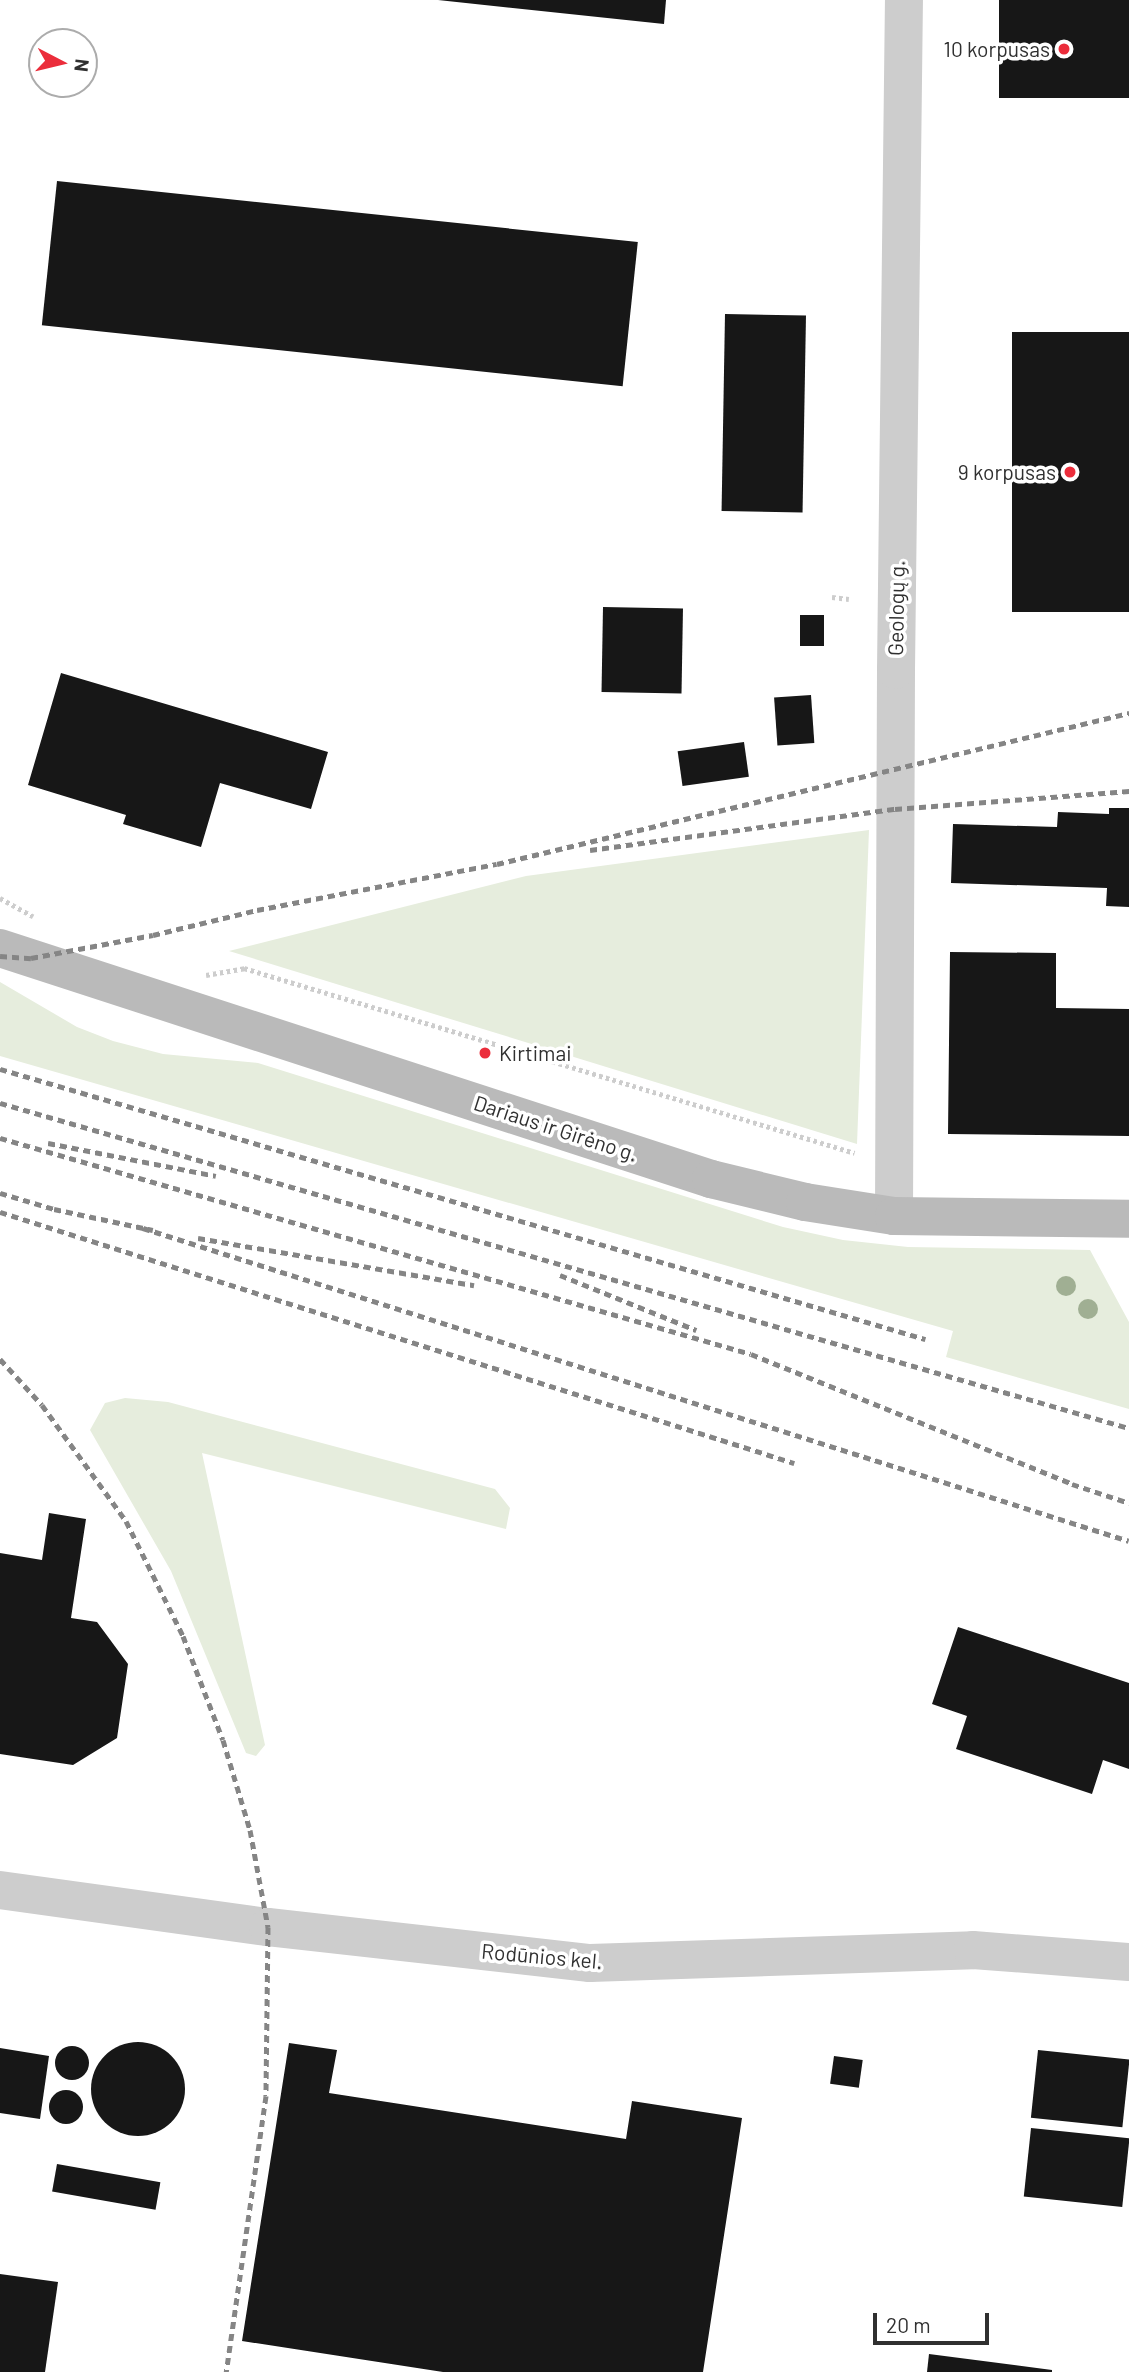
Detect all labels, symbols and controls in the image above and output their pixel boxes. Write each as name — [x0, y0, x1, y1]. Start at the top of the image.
north arrow — [28, 28, 98, 98]
place label: 10 korpusas — [944, 36, 1050, 62]
marker: 10 korpusas — [1056, 41, 1072, 57]
text: N — [70, 58, 95, 73]
place label: 9 korpusas — [958, 459, 1056, 485]
marker: 9 korpusas — [1062, 464, 1078, 480]
street label: Geologų g. — [883, 560, 909, 656]
place label: Kirtimai — [499, 1040, 572, 1066]
marker: Kirtimai — [477, 1045, 493, 1061]
street label: Dariaus ir Girėno g. — [471, 1090, 641, 1166]
street label: Rodūnios kel. — [480, 1938, 604, 1974]
scale bar — [877, 2298, 992, 2342]
text: 20 m — [886, 2312, 931, 2337]

